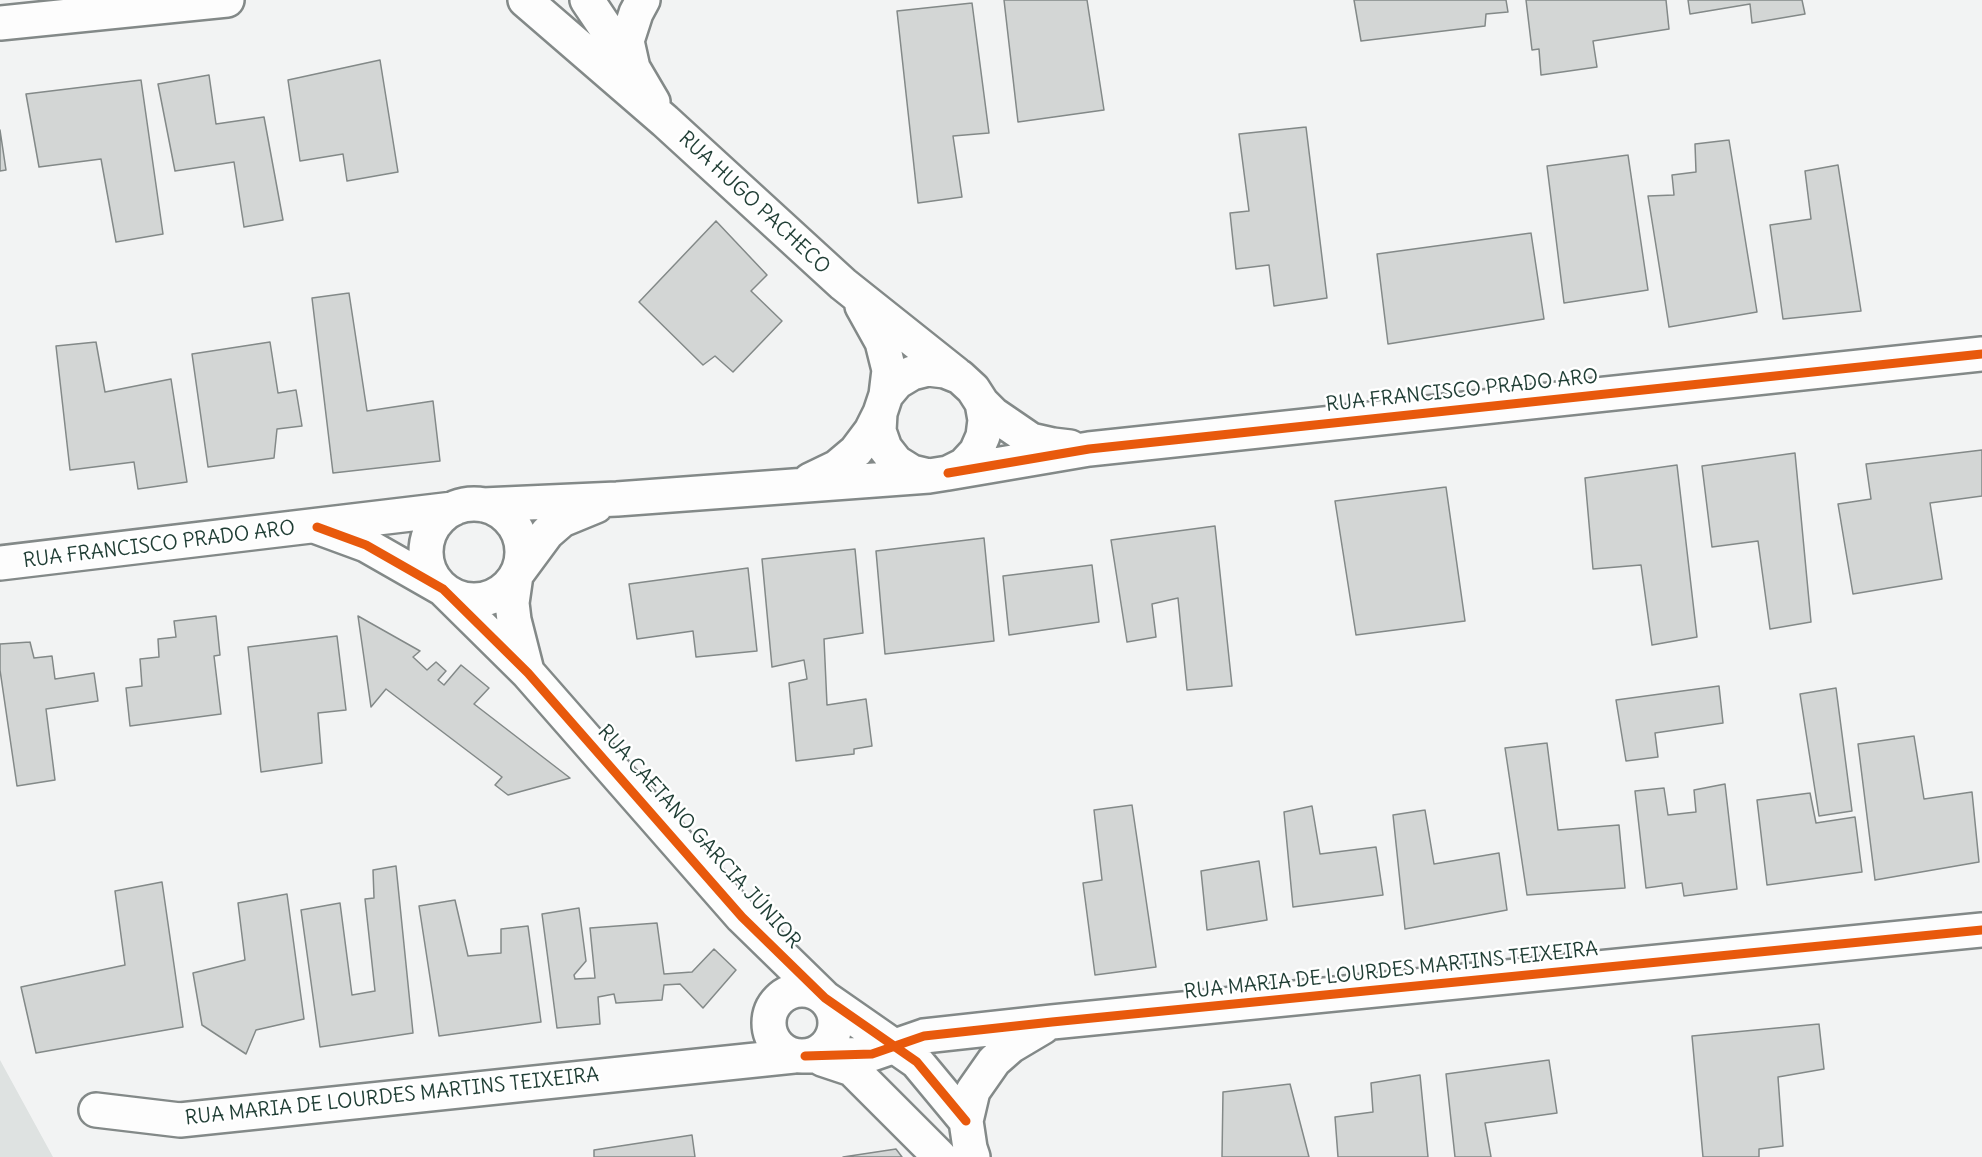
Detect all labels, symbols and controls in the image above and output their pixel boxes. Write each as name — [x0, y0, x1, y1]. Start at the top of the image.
street label: RUA HUGO PACHECO — [673, 127, 835, 279]
street label: RUA FRANCISCO PRADO ARO — [1325, 365, 1599, 417]
street label: RUA FRANCISCO PRADO ARO — [22, 516, 296, 574]
street label: RUA CAETANO GARCIA JÚNIOR — [592, 720, 806, 954]
street label: RUA MARIA DE LOURDES MARTINS TEIXEIRA — [1183, 937, 1599, 1005]
street label: RUA MARIA DE LOURDES MARTINS TEIXEIRA — [184, 1063, 600, 1131]

